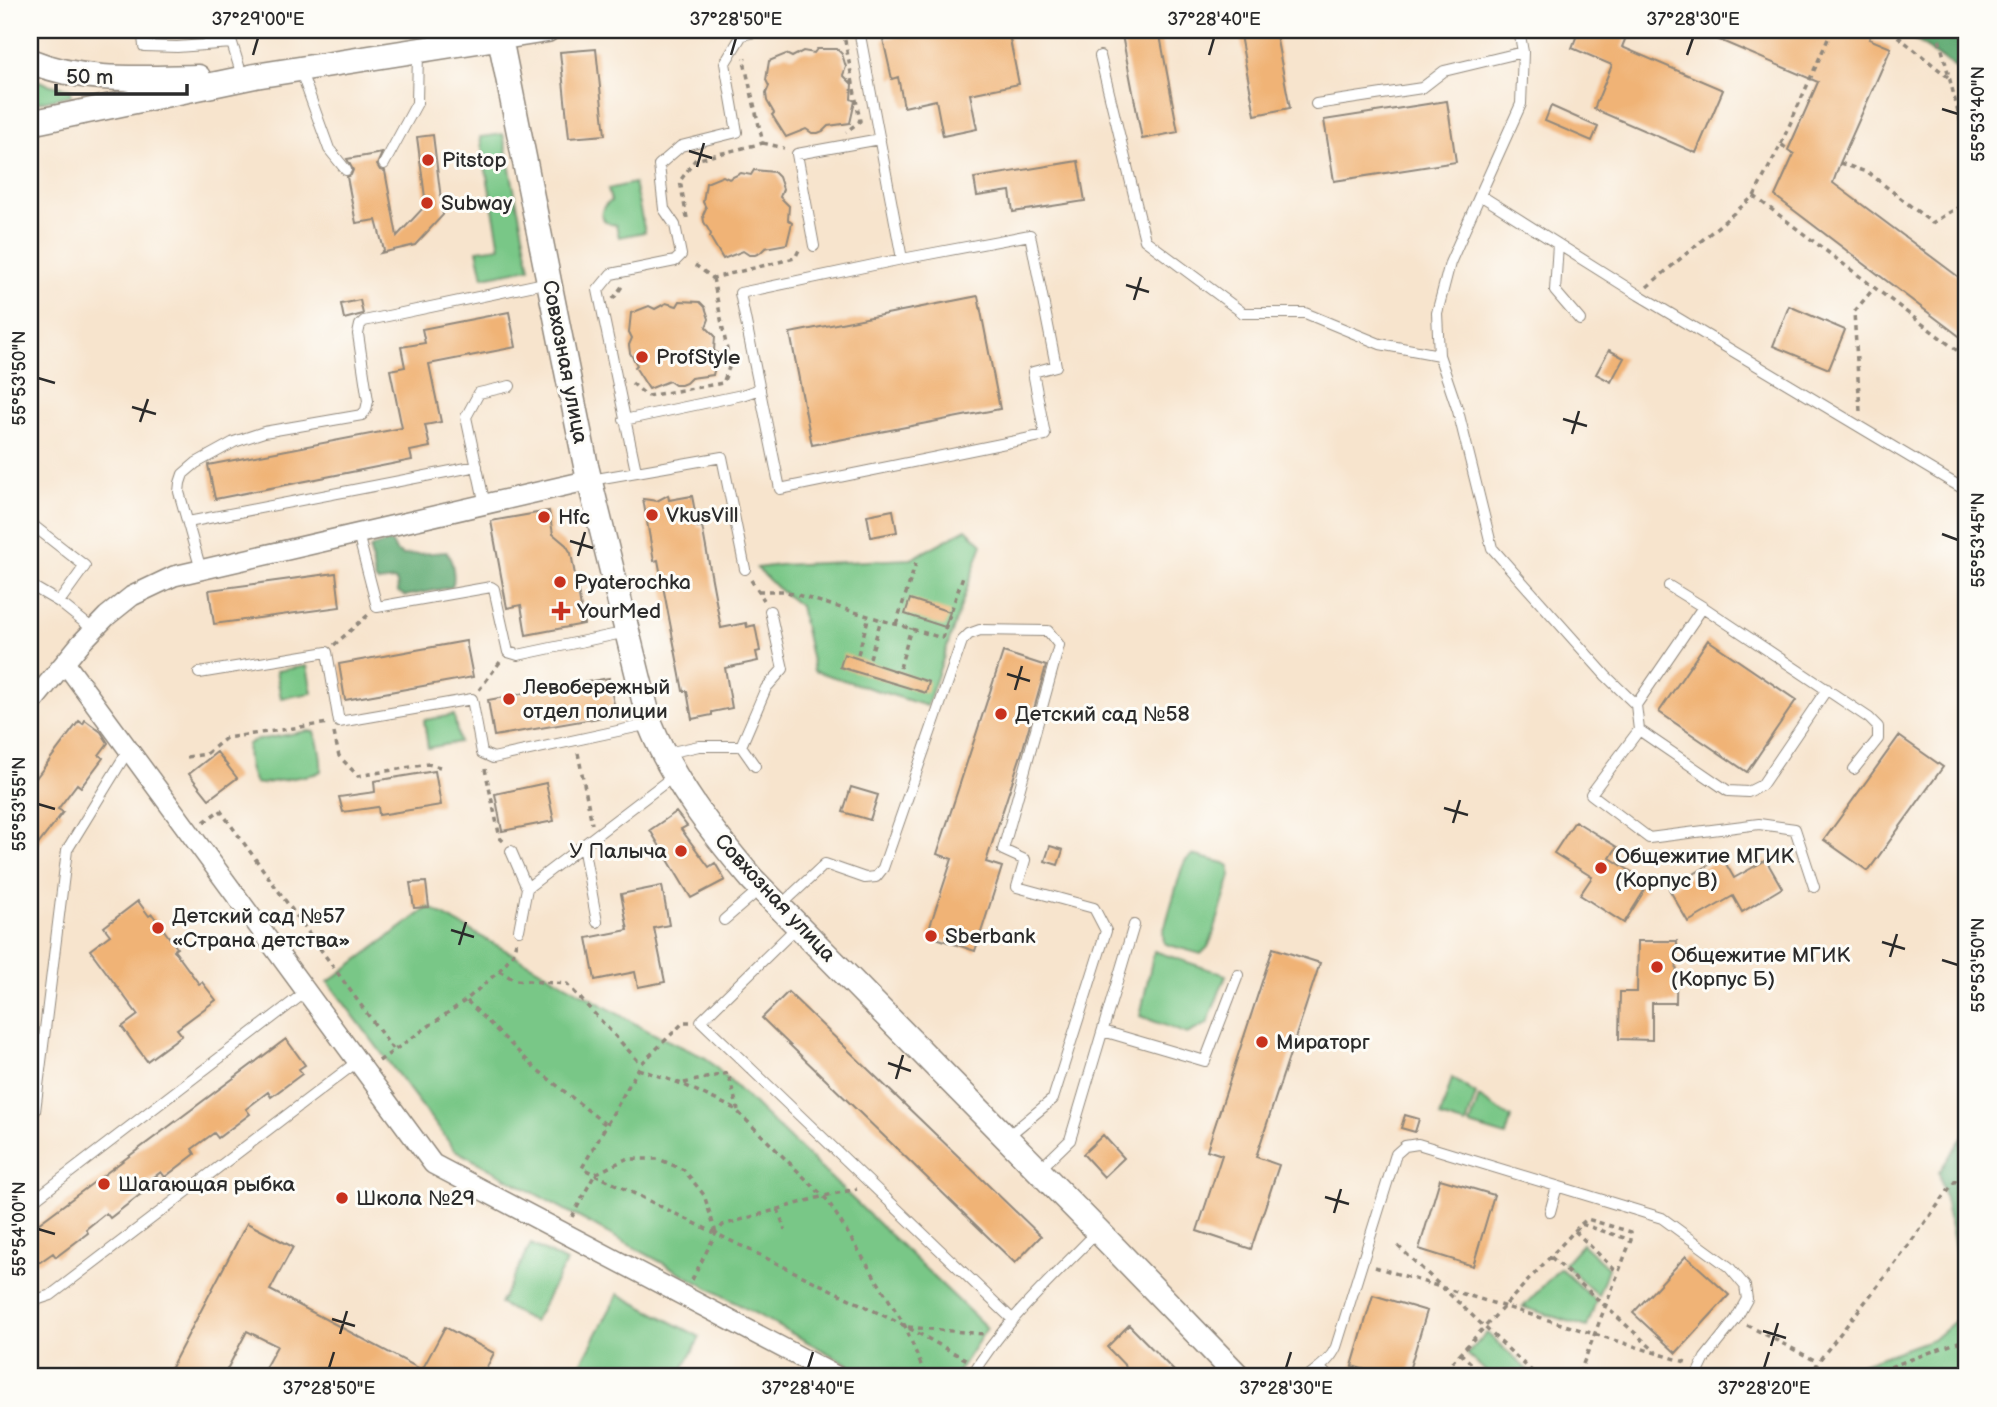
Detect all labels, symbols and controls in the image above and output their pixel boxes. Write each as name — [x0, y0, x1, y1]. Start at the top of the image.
text: 37°29'00"E — [211, 9, 305, 30]
text: 37°28'50"E — [690, 9, 783, 30]
text: 37°28'40"E — [1167, 9, 1261, 30]
text: 37°28'30"E — [1646, 9, 1740, 30]
scale bar — [56, 52, 187, 96]
text: 50 m — [66, 65, 113, 90]
text: 55°53'40"N — [1968, 66, 1989, 162]
place label: Pitstop — [442, 148, 507, 173]
marker: Pitstop — [420, 152, 436, 168]
place label: Subway — [441, 191, 513, 216]
marker: Subway — [419, 195, 435, 211]
street label: Совхозная улица — [537, 278, 593, 446]
text: 55°53'50"N — [9, 330, 30, 426]
place label: ProfStyle — [656, 345, 740, 370]
marker: ProfStyle — [634, 349, 650, 365]
text: 55°53'45"N — [1968, 492, 1989, 588]
place label: VkusVill — [666, 503, 739, 528]
place label: Hfc — [558, 505, 590, 530]
marker: VkusVill — [644, 507, 660, 523]
marker: Hfc — [536, 509, 552, 525]
place label: Pyaterochka — [574, 570, 691, 595]
marker: Pyaterochka — [552, 574, 568, 590]
place label: YourMed — [576, 599, 661, 624]
marker: YourMed — [551, 601, 571, 621]
place label: Левобережный отдел полиции — [522, 675, 670, 724]
marker: Левобережный отдел полиции — [501, 691, 517, 707]
place label: Детский сад №58 — [1015, 702, 1190, 727]
marker: Детский сад №58 — [993, 706, 1009, 722]
text: 55°53'55"N — [9, 757, 30, 852]
street label: Совхозная улица — [709, 829, 841, 968]
place label: У Палыча — [569, 839, 668, 864]
marker: У Палыча — [673, 843, 689, 859]
place label: Общежитие МГИК (Корпус В) — [1615, 844, 1794, 893]
marker: Общежитие МГИК (Корпус В) — [1593, 860, 1609, 876]
place label: Детский сад №57 «Страна детства» — [172, 904, 350, 953]
text: 55°53'50"N — [1968, 917, 1989, 1013]
marker: Детский сад №57 «Страна детства» — [150, 920, 166, 936]
place label: Sberbank — [945, 924, 1036, 949]
marker: Sberbank — [923, 928, 939, 944]
place label: Общежитие МГИК (Корпус Б) — [1671, 943, 1850, 992]
marker: Общежитие МГИК (Корпус Б) — [1649, 959, 1665, 975]
place label: Мираторг — [1276, 1030, 1370, 1055]
marker: Мираторг — [1254, 1034, 1270, 1050]
place label: Шагающая рыбка — [118, 1172, 296, 1197]
marker: Шагающая рыбка — [96, 1176, 112, 1192]
text: 55°54'00"N — [9, 1181, 30, 1277]
place label: Школа №29 — [356, 1186, 475, 1211]
marker: Школа №29 — [334, 1190, 350, 1206]
text: 37°28'50"E — [283, 1378, 376, 1399]
text: 37°28'40"E — [761, 1378, 855, 1399]
text: 37°28'30"E — [1239, 1378, 1333, 1399]
text: 37°28'20"E — [1717, 1378, 1811, 1399]

